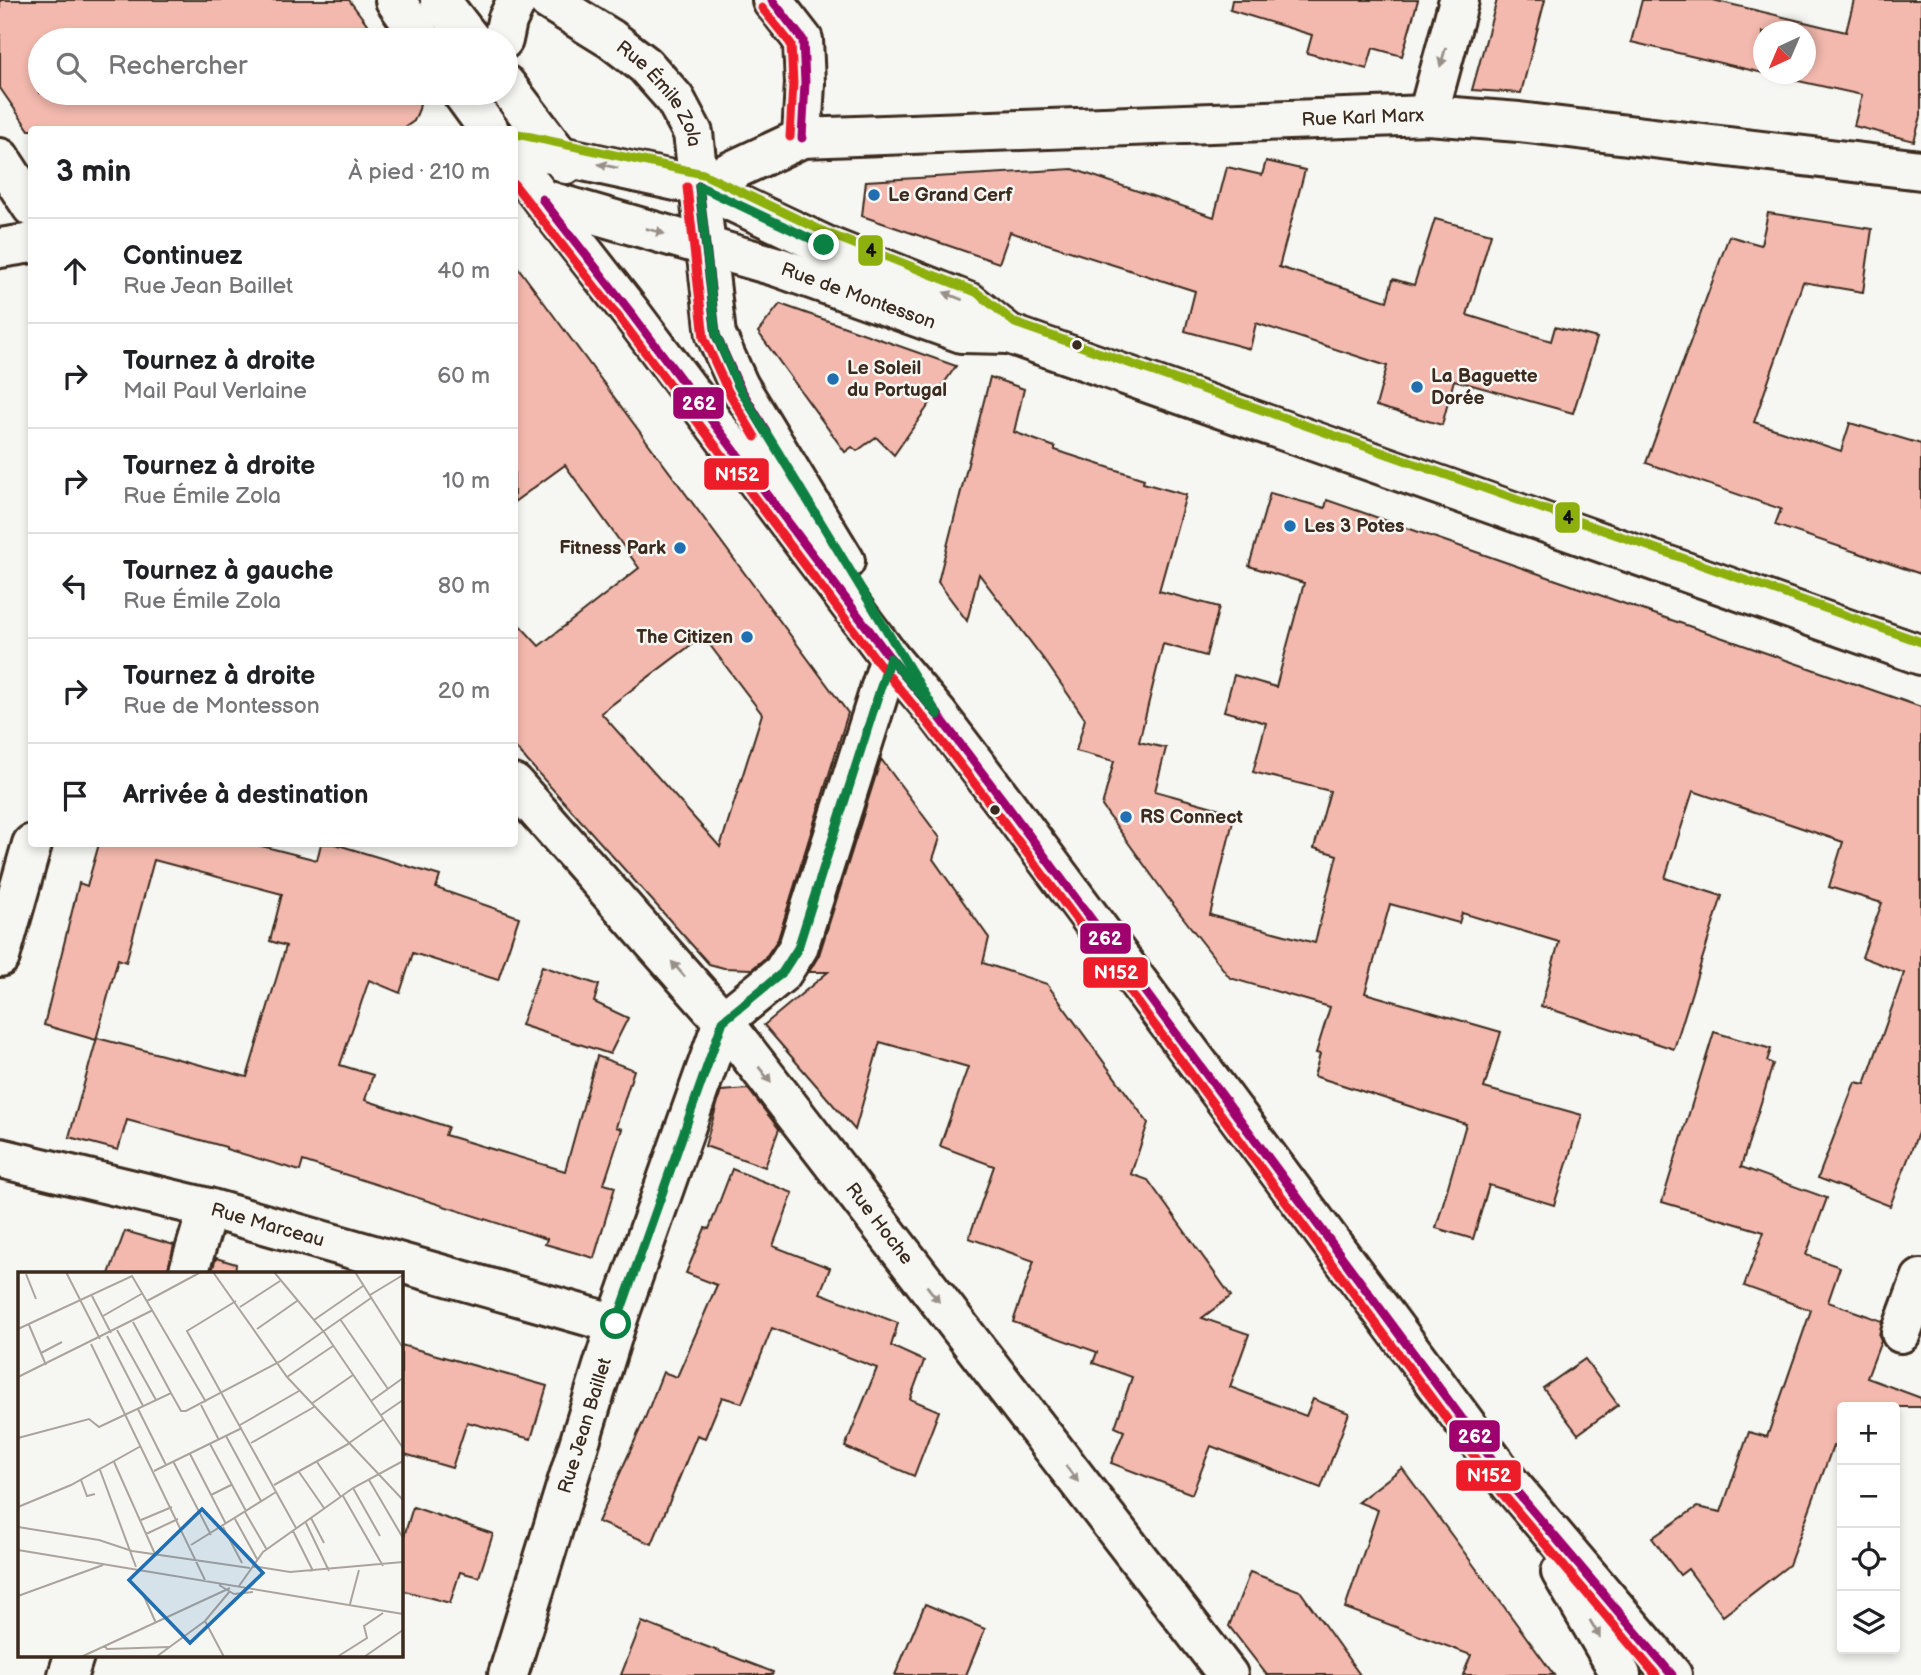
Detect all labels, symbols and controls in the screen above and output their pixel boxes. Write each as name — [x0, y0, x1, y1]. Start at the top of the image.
north arrow — [1753, 21, 1816, 84]
search box — [28, 28, 518, 105]
street label: Rue Émile Zola — [612, 36, 706, 148]
one-way arrow — [1437, 47, 1448, 69]
icon: search — [52, 48, 90, 86]
text: Rechercher — [108, 51, 247, 82]
street label: Rue Karl Marx — [1301, 104, 1424, 131]
text: 3 min — [56, 154, 131, 190]
text: À pied · 210 m — [348, 158, 490, 186]
one-way arrow — [597, 161, 619, 172]
place label: Le Grand Cerf — [888, 184, 1014, 207]
marker: Le Grand Cerf — [866, 187, 882, 203]
one-way arrow — [644, 226, 666, 237]
route end — [808, 229, 839, 260]
line badge: 4 — [857, 234, 884, 267]
text: 4 — [865, 240, 877, 263]
text: Continuez — [123, 241, 243, 272]
icon: ahead — [56, 252, 94, 290]
text: 40 m — [437, 257, 490, 285]
street label: Rue de Montesson — [778, 258, 939, 334]
text: Rue Jean Baillet — [123, 272, 293, 300]
one-way arrow — [942, 291, 963, 302]
unlabelled marker — [1070, 338, 1084, 352]
text: Tournez à droite — [123, 346, 315, 377]
icon: right — [56, 357, 94, 395]
place label: Le Soleil du Portugal — [847, 357, 947, 402]
text: 60 m — [437, 362, 490, 390]
place label: La Baguette Dorée — [1431, 365, 1538, 410]
marker: Le Soleil du Portugal — [825, 371, 841, 387]
text: Mail Paul Verlaine — [123, 377, 307, 405]
marker: La Baguette Dorée — [1409, 379, 1425, 395]
line badge: 262 — [672, 386, 725, 420]
text: 262 — [682, 393, 717, 416]
text: Tournez à droite — [123, 451, 315, 482]
line badge: N152 — [703, 457, 770, 491]
icon: right — [56, 462, 94, 500]
text: N152 — [715, 464, 760, 487]
text: 10 m — [442, 467, 490, 495]
text: Rue Émile Zola — [123, 482, 281, 510]
line badge: 4 — [1554, 501, 1581, 534]
text: 4 — [1562, 507, 1574, 530]
place label: Les 3 Potes — [1304, 515, 1404, 538]
marker: Les 3 Potes — [1282, 518, 1298, 534]
place label: Fitness Park — [559, 537, 666, 560]
marker: Fitness Park — [672, 540, 688, 556]
text: Tournez à gauche — [123, 556, 334, 587]
icon: left — [56, 567, 94, 605]
text: 80 m — [438, 572, 490, 600]
text: Rue Émile Zola — [123, 587, 281, 615]
place label: The Citizen — [636, 626, 733, 649]
marker: The Citizen — [739, 629, 755, 645]
text: Tournez à droite — [123, 661, 315, 692]
icon: right — [56, 672, 94, 710]
text: 20 m — [438, 677, 490, 705]
text: Rue de Montesson — [123, 692, 320, 720]
icon: arrive — [56, 777, 94, 815]
text: Arrivée à destination — [123, 780, 369, 811]
unlabelled marker — [988, 803, 1002, 817]
place label: RS Connect — [1140, 806, 1244, 829]
marker: RS Connect — [1118, 809, 1134, 825]
line badge: 262 — [1079, 922, 1132, 955]
text: 262 — [1088, 928, 1123, 951]
line badge: N152 — [1082, 956, 1149, 989]
one-way arrow — [671, 961, 686, 978]
text: N152 — [1094, 962, 1139, 985]
one-way arrow — [757, 1065, 772, 1083]
street label: Rue Hoche — [841, 1178, 918, 1269]
street label: Rue Marceau — [208, 1198, 327, 1252]
inset map — [18, 1272, 402, 1658]
one-way arrow — [926, 1284, 941, 1302]
route start — [600, 1308, 631, 1339]
street label: Rue Jean Baillet — [553, 1355, 616, 1496]
map controls — [1837, 1402, 1900, 1654]
button: + — [1837, 1402, 1900, 1465]
line badge: 262 — [1448, 1419, 1501, 1453]
text: 262 — [1458, 1426, 1493, 1449]
line badge: N152 — [1455, 1459, 1522, 1492]
one-way arrow — [1065, 1464, 1080, 1482]
text: N152 — [1467, 1465, 1512, 1488]
button: − — [1837, 1465, 1900, 1528]
button: locate — [1837, 1528, 1900, 1591]
button: layers — [1837, 1591, 1900, 1654]
one-way arrow — [1588, 1619, 1600, 1639]

